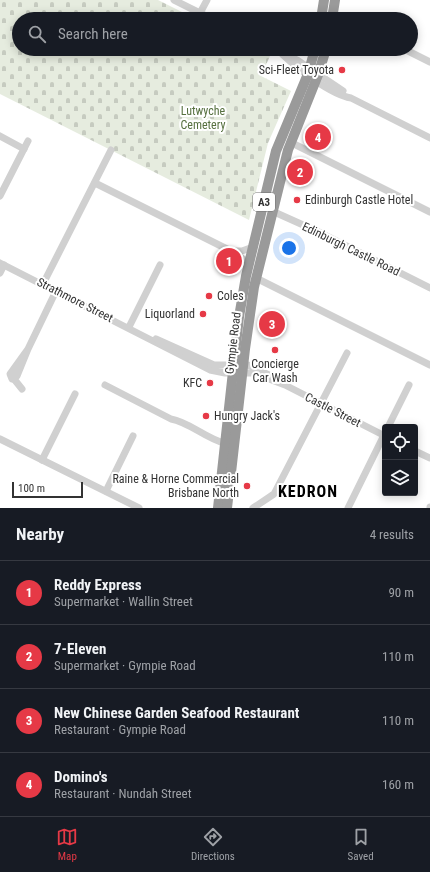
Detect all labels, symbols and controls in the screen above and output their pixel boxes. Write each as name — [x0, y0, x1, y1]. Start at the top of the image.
search box — [12, 12, 418, 56]
icon: search — [26, 23, 48, 45]
text: Search here — [58, 25, 128, 43]
place label: Sci-Fleet Toyota — [259, 63, 334, 77]
marker: Sci-Fleet Toyota — [337, 65, 347, 75]
park label: Lutwyche Cemetery — [180, 104, 226, 132]
pin: 4 — [305, 122, 331, 152]
pin: 2 — [287, 157, 313, 187]
road number: A3 — [253, 193, 275, 211]
place label: Edinburgh Castle Hotel — [305, 193, 413, 207]
marker: Edinburgh Castle Hotel — [292, 195, 302, 205]
street label: Edinburgh Castle Road — [300, 219, 402, 279]
your location — [279, 238, 299, 258]
pin: 1 — [216, 246, 242, 276]
street label: Strathmore Street — [35, 275, 116, 325]
place label: Coles — [217, 289, 244, 303]
marker: Coles — [204, 291, 214, 301]
place label: Liquorland — [145, 307, 195, 321]
marker: Liquorland — [198, 309, 208, 319]
pin: 3 — [259, 309, 285, 339]
street label: Gympie Road — [222, 311, 244, 375]
marker: Concierge Car Wash — [270, 345, 280, 355]
place label: Concierge Car Wash — [251, 357, 299, 385]
place label: KFC — [183, 376, 202, 390]
marker: KFC — [205, 378, 215, 388]
street label: Castle Street — [303, 390, 364, 430]
place label: Hungry Jack's — [214, 409, 280, 423]
marker: Hungry Jack's — [201, 411, 211, 421]
map controls — [382, 424, 418, 496]
button: locate — [382, 424, 418, 460]
button: layers — [382, 460, 418, 496]
place label: Raine & Horne Commercial Brisbane North — [112, 472, 239, 500]
scale bar — [12, 480, 83, 499]
marker: Raine & Horne Commercial Brisbane North — [242, 481, 252, 491]
text: 100 m — [18, 482, 45, 495]
district label: KEDRON — [278, 482, 338, 501]
text: Nearby — [16, 524, 64, 544]
text: 4 results — [370, 527, 414, 542]
text: Reddy Express — [54, 576, 142, 594]
text: 1 — [26, 585, 32, 600]
text: 90 m — [388, 585, 414, 600]
text: Supermarket · Wallin Street — [54, 594, 193, 609]
text: 7-Eleven — [54, 640, 106, 658]
text: 2 — [26, 649, 32, 664]
text: 110 m — [382, 649, 414, 664]
text: Supermarket · Gympie Road — [54, 658, 196, 673]
text: New Chinese Garden Seafood Restaurant — [54, 704, 299, 722]
text: 3 — [26, 713, 32, 728]
text: 110 m — [382, 713, 414, 728]
text: Restaurant · Gympie Road — [54, 722, 186, 737]
text: Domino's — [54, 768, 108, 786]
text: 4 — [26, 777, 32, 792]
text: 160 m — [382, 777, 414, 792]
text: Restaurant · Nundah Street — [54, 786, 192, 801]
tab: Map — [56, 826, 78, 863]
tab: Directions — [191, 826, 235, 863]
tab: Saved — [348, 826, 374, 863]

